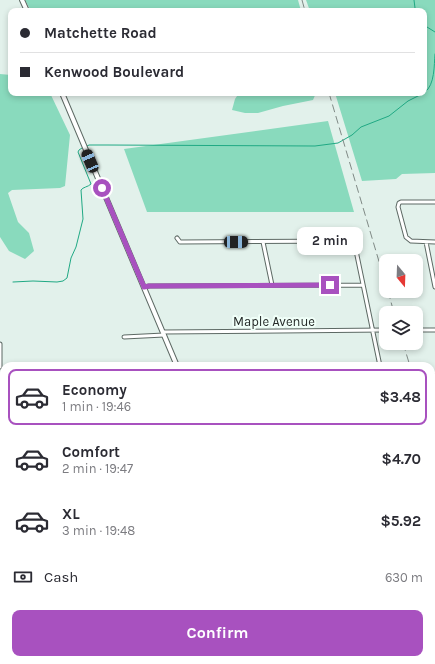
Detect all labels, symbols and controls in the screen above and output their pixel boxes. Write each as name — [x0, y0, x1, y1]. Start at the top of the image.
text: Matchette Road — [44, 24, 157, 42]
text: Kenwood Boulevard — [44, 63, 184, 81]
car — [80, 148, 100, 174]
route start — [93, 179, 111, 197]
callout: 2 min — [297, 227, 363, 255]
text: 2 min — [312, 233, 348, 248]
car — [224, 236, 248, 248]
north arrow — [379, 254, 423, 298]
map controls — [379, 254, 423, 350]
route end — [321, 276, 339, 294]
button: layers — [379, 306, 423, 350]
street label: Maple Avenue — [233, 314, 315, 329]
icon: car — [14, 379, 50, 415]
text: Economy — [62, 381, 127, 399]
text: $3.48 — [379, 388, 421, 406]
text: 1 min · 19:46 — [62, 399, 131, 414]
icon: car — [14, 441, 50, 477]
text: Comfort — [62, 443, 120, 461]
text: $4.70 — [382, 450, 421, 468]
text: 2 min · 19:47 — [62, 461, 133, 476]
icon: car — [14, 503, 50, 539]
text: XL — [62, 505, 80, 523]
text: $5.92 — [380, 512, 421, 530]
text: 3 min · 19:48 — [62, 523, 135, 538]
icon: cash — [12, 566, 34, 588]
text: Cash — [44, 568, 78, 586]
text: 630 m — [385, 570, 423, 585]
button: Confirm — [12, 610, 423, 656]

